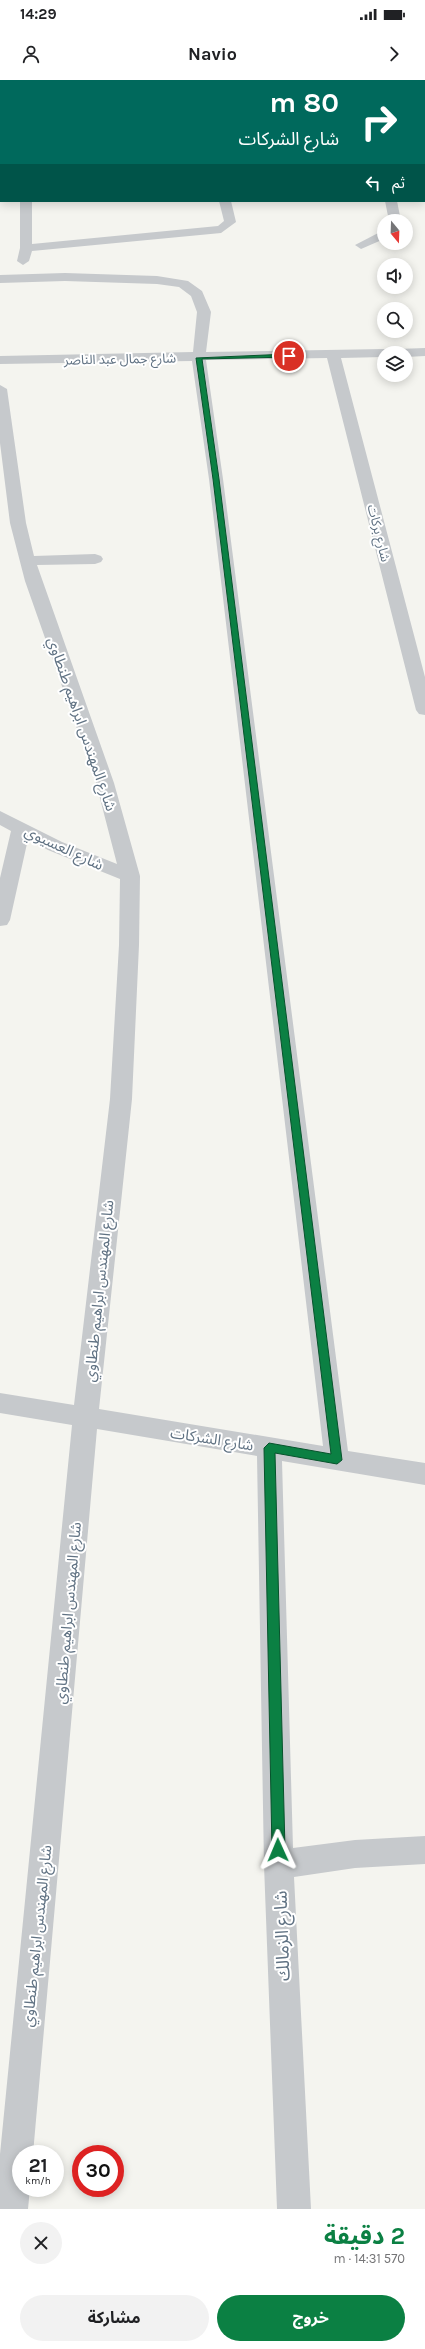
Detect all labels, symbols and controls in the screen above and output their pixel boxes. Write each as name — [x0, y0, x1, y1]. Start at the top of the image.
text: 14:29 — [20, 5, 57, 23]
icon: person — [20, 43, 42, 65]
text: Navio — [188, 43, 237, 65]
icon: forward — [383, 43, 405, 65]
text: 80 m — [270, 86, 339, 119]
icon: right — [353, 96, 405, 148]
text: شارع الشركات — [238, 128, 339, 150]
icon: left — [362, 172, 384, 194]
text: ثم — [392, 174, 405, 192]
north arrow — [377, 214, 413, 250]
map controls — [377, 214, 413, 382]
button: sound — [377, 258, 413, 294]
button: search — [377, 302, 413, 338]
pin — [272, 339, 306, 373]
icon: arrive — [278, 345, 300, 367]
button: layers — [377, 346, 413, 382]
street label: شارع جمال عبد الناصر — [63, 351, 176, 370]
street label: شارع بركات — [362, 503, 393, 564]
street label: شارع المهندس ابراهيم طنطاوي — [41, 635, 120, 815]
street label: شارع العسيوي — [20, 822, 106, 877]
street label: شارع المهندس ابراهيم طنطاوي — [80, 1199, 121, 1383]
street label: شارع الشركات — [169, 1424, 255, 1457]
street label: شارع المهندس ابراهيم طنطاوي — [51, 1521, 88, 1705]
position arrow — [257, 1829, 299, 1871]
street label: شارع المهندس ابراهيم طنطاوي — [18, 1844, 59, 2028]
street label: شارع الزمالك — [269, 1890, 298, 1982]
speed limit sign: 30 — [72, 2145, 124, 2197]
text: 21 — [28, 2154, 48, 2177]
text: km/h — [25, 2175, 51, 2187]
button: close — [20, 2222, 62, 2264]
text: 2 دقيقة — [324, 2222, 405, 2250]
text: 570 m · 14:31 — [334, 2251, 405, 2266]
button: مشاركة — [20, 2295, 209, 2341]
button: خروج — [217, 2295, 405, 2341]

